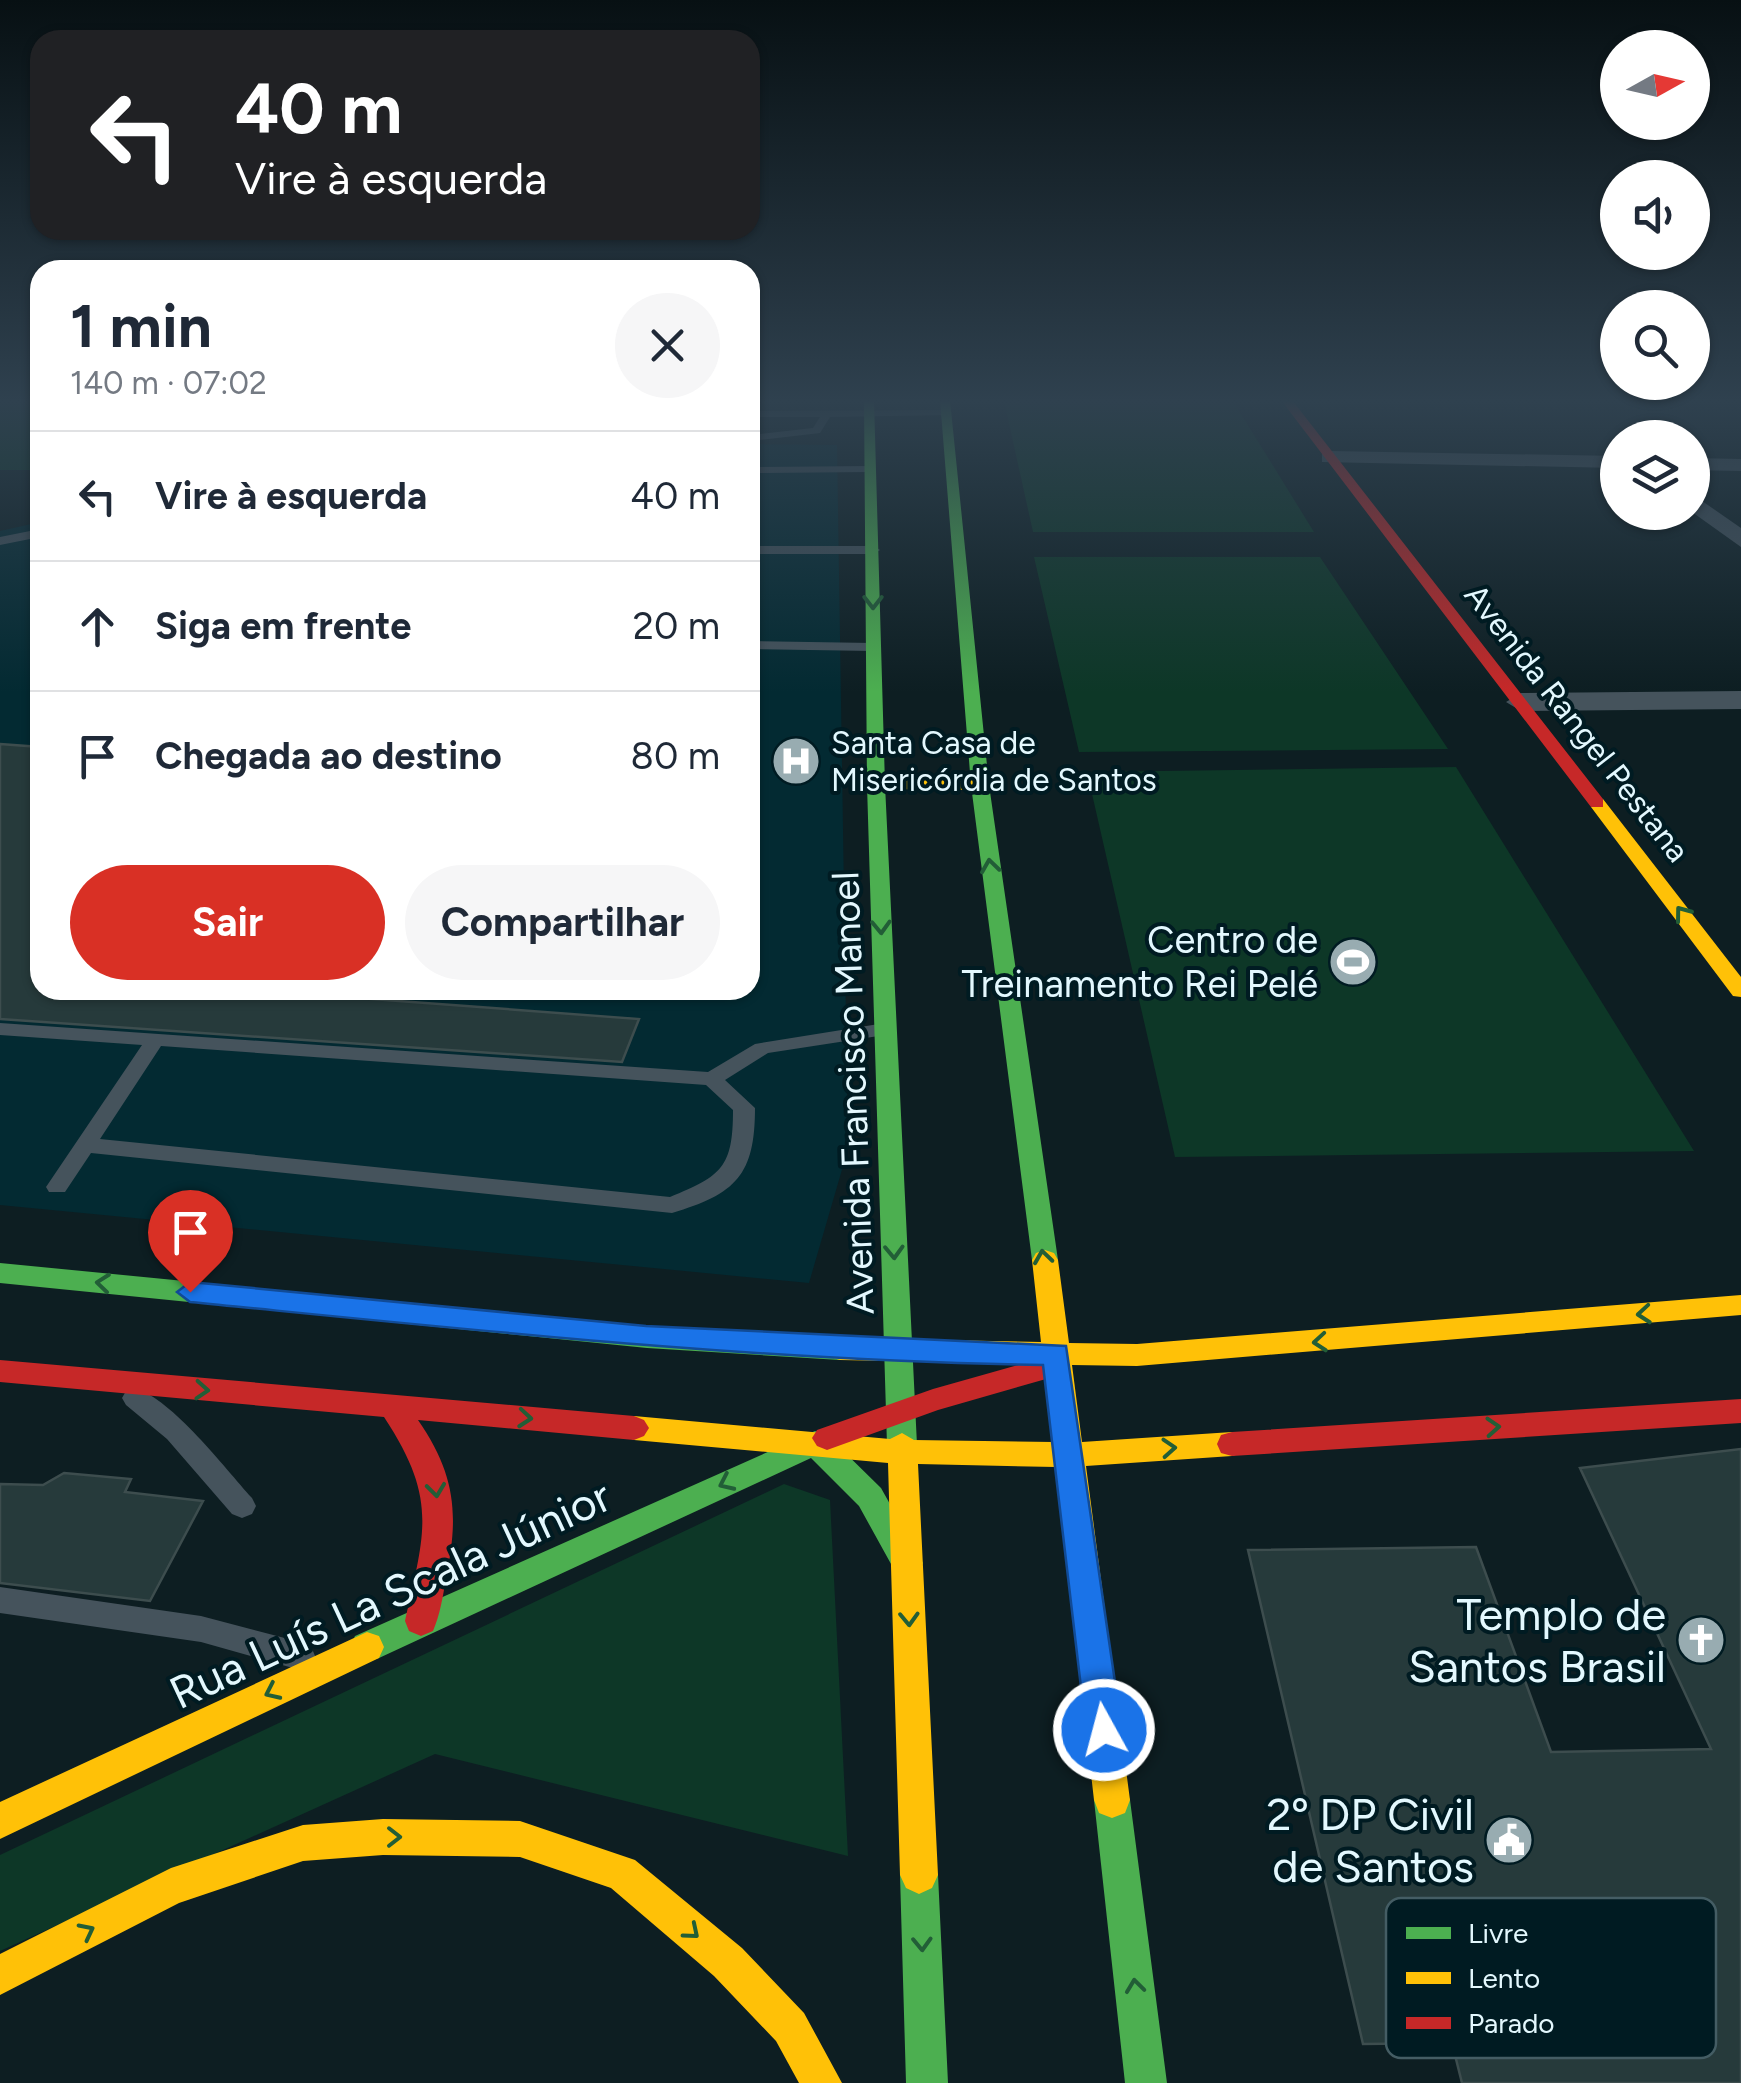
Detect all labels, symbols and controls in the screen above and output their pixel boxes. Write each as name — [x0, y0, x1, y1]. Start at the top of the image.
north arrow — [1600, 30, 1710, 140]
map controls — [1600, 30, 1710, 530]
text: 40 m — [235, 66, 402, 151]
icon: left — [70, 70, 200, 200]
text: Vire à esquerda — [235, 151, 547, 205]
button: sound — [1600, 160, 1710, 270]
text: 1 min — [70, 290, 212, 362]
button: search — [1600, 290, 1710, 400]
button: close — [615, 293, 720, 398]
text: 140 m · 07:02 — [70, 364, 267, 402]
button: layers — [1600, 420, 1710, 530]
icon: left — [70, 469, 125, 524]
text: Vire à esquerda — [155, 473, 427, 519]
text: 40 m — [630, 473, 720, 519]
street label: Avenida Rangel Pestana — [1457, 577, 1697, 869]
one-way arrow — [862, 596, 884, 611]
icon: ahead — [70, 599, 125, 654]
text: Siga em frente — [155, 603, 411, 649]
text: 20 m — [633, 603, 720, 649]
place label: Santa Casa de Misericórdia de Santos — [831, 724, 1157, 799]
icon: arrive — [70, 729, 125, 784]
text: Chegada ao destino — [155, 733, 502, 779]
text: 80 m — [631, 733, 720, 779]
hospital icon: Santa Casa de Misericórdia de Santos — [770, 735, 822, 787]
one-way arrow — [981, 857, 1002, 874]
button: Sair — [70, 865, 385, 980]
button: Compartilhar — [405, 865, 720, 980]
street label: Avenida Francisco Manoel — [822, 871, 884, 1315]
one-way arrow — [1676, 906, 1694, 924]
place label: Centro de Treinamento Rei Pelé — [962, 917, 1318, 1007]
one-way arrow — [871, 920, 892, 936]
sports icon: Centro de Treinamento Rei Pelé — [1327, 936, 1379, 988]
pin — [148, 1190, 233, 1293]
icon: arrive — [163, 1205, 218, 1260]
one-way arrow — [883, 1244, 904, 1260]
one-way arrow — [1033, 1249, 1054, 1265]
one-way arrow — [95, 1273, 111, 1294]
one-way arrow — [1635, 1302, 1651, 1324]
one-way arrow — [1312, 1330, 1328, 1352]
one-way arrow — [194, 1379, 210, 1401]
one-way arrow — [518, 1407, 534, 1428]
one-way arrow — [1485, 1417, 1501, 1439]
one-way arrow — [1161, 1438, 1177, 1460]
street label: Rua Luís La Scala Júnior — [161, 1468, 619, 1720]
one-way arrow — [719, 1471, 737, 1491]
one-way arrow — [425, 1482, 447, 1498]
place label: Templo de Santos Brasil — [1408, 1587, 1666, 1693]
one-way arrow — [898, 1612, 919, 1628]
church icon: Templo de Santos Brasil — [1675, 1614, 1727, 1666]
position arrow — [1052, 1678, 1156, 1782]
one-way arrow — [264, 1680, 282, 1700]
place label: 2º DP Civil de Santos — [1267, 1787, 1474, 1893]
public building icon: 2º DP Civil de Santos — [1483, 1814, 1535, 1866]
one-way arrow — [386, 1826, 402, 1848]
legend — [1386, 1898, 1716, 2058]
text: Livre — [1468, 1916, 1528, 1950]
one-way arrow — [680, 1920, 698, 1938]
one-way arrow — [76, 1924, 94, 1943]
one-way arrow — [911, 1937, 932, 1953]
text: Lento — [1468, 1961, 1540, 1995]
one-way arrow — [1125, 1978, 1146, 1994]
text: Parado — [1468, 2006, 1555, 2040]

